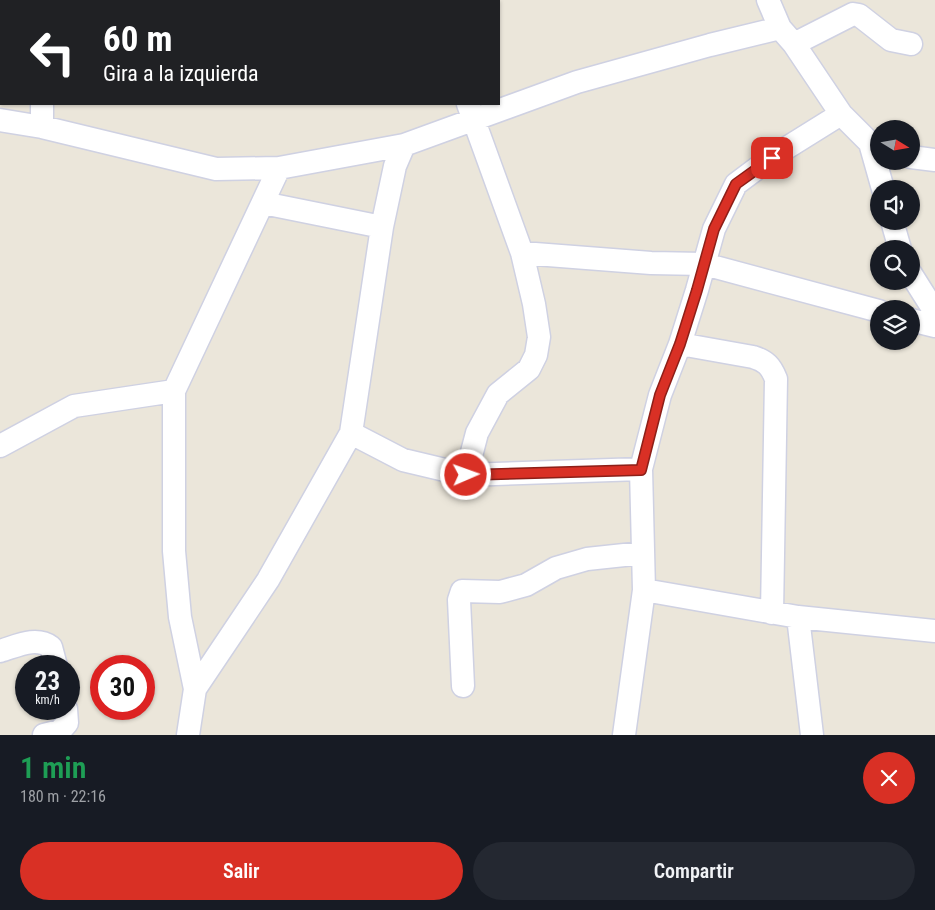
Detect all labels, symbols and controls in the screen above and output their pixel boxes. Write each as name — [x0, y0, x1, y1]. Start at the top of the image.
text: 60 m — [103, 19, 172, 60]
icon: left — [20, 20, 85, 85]
text: Gira a la izquierda — [103, 61, 259, 86]
north arrow — [870, 120, 920, 170]
map controls — [870, 120, 920, 350]
pin — [751, 137, 793, 179]
icon: arrive — [758, 144, 786, 172]
button: sound — [870, 180, 920, 230]
button: search — [870, 240, 920, 290]
button: layers — [870, 300, 920, 350]
position arrow — [439, 448, 491, 500]
speed limit sign: 30 — [90, 655, 155, 720]
text: 23 — [35, 667, 60, 696]
text: km/h — [35, 693, 60, 707]
text: 1 min — [20, 750, 86, 785]
button: close — [863, 752, 915, 804]
text: 180 m · 22:16 — [20, 787, 106, 806]
button: Salir — [20, 842, 463, 900]
button: Compartir — [473, 842, 915, 900]

